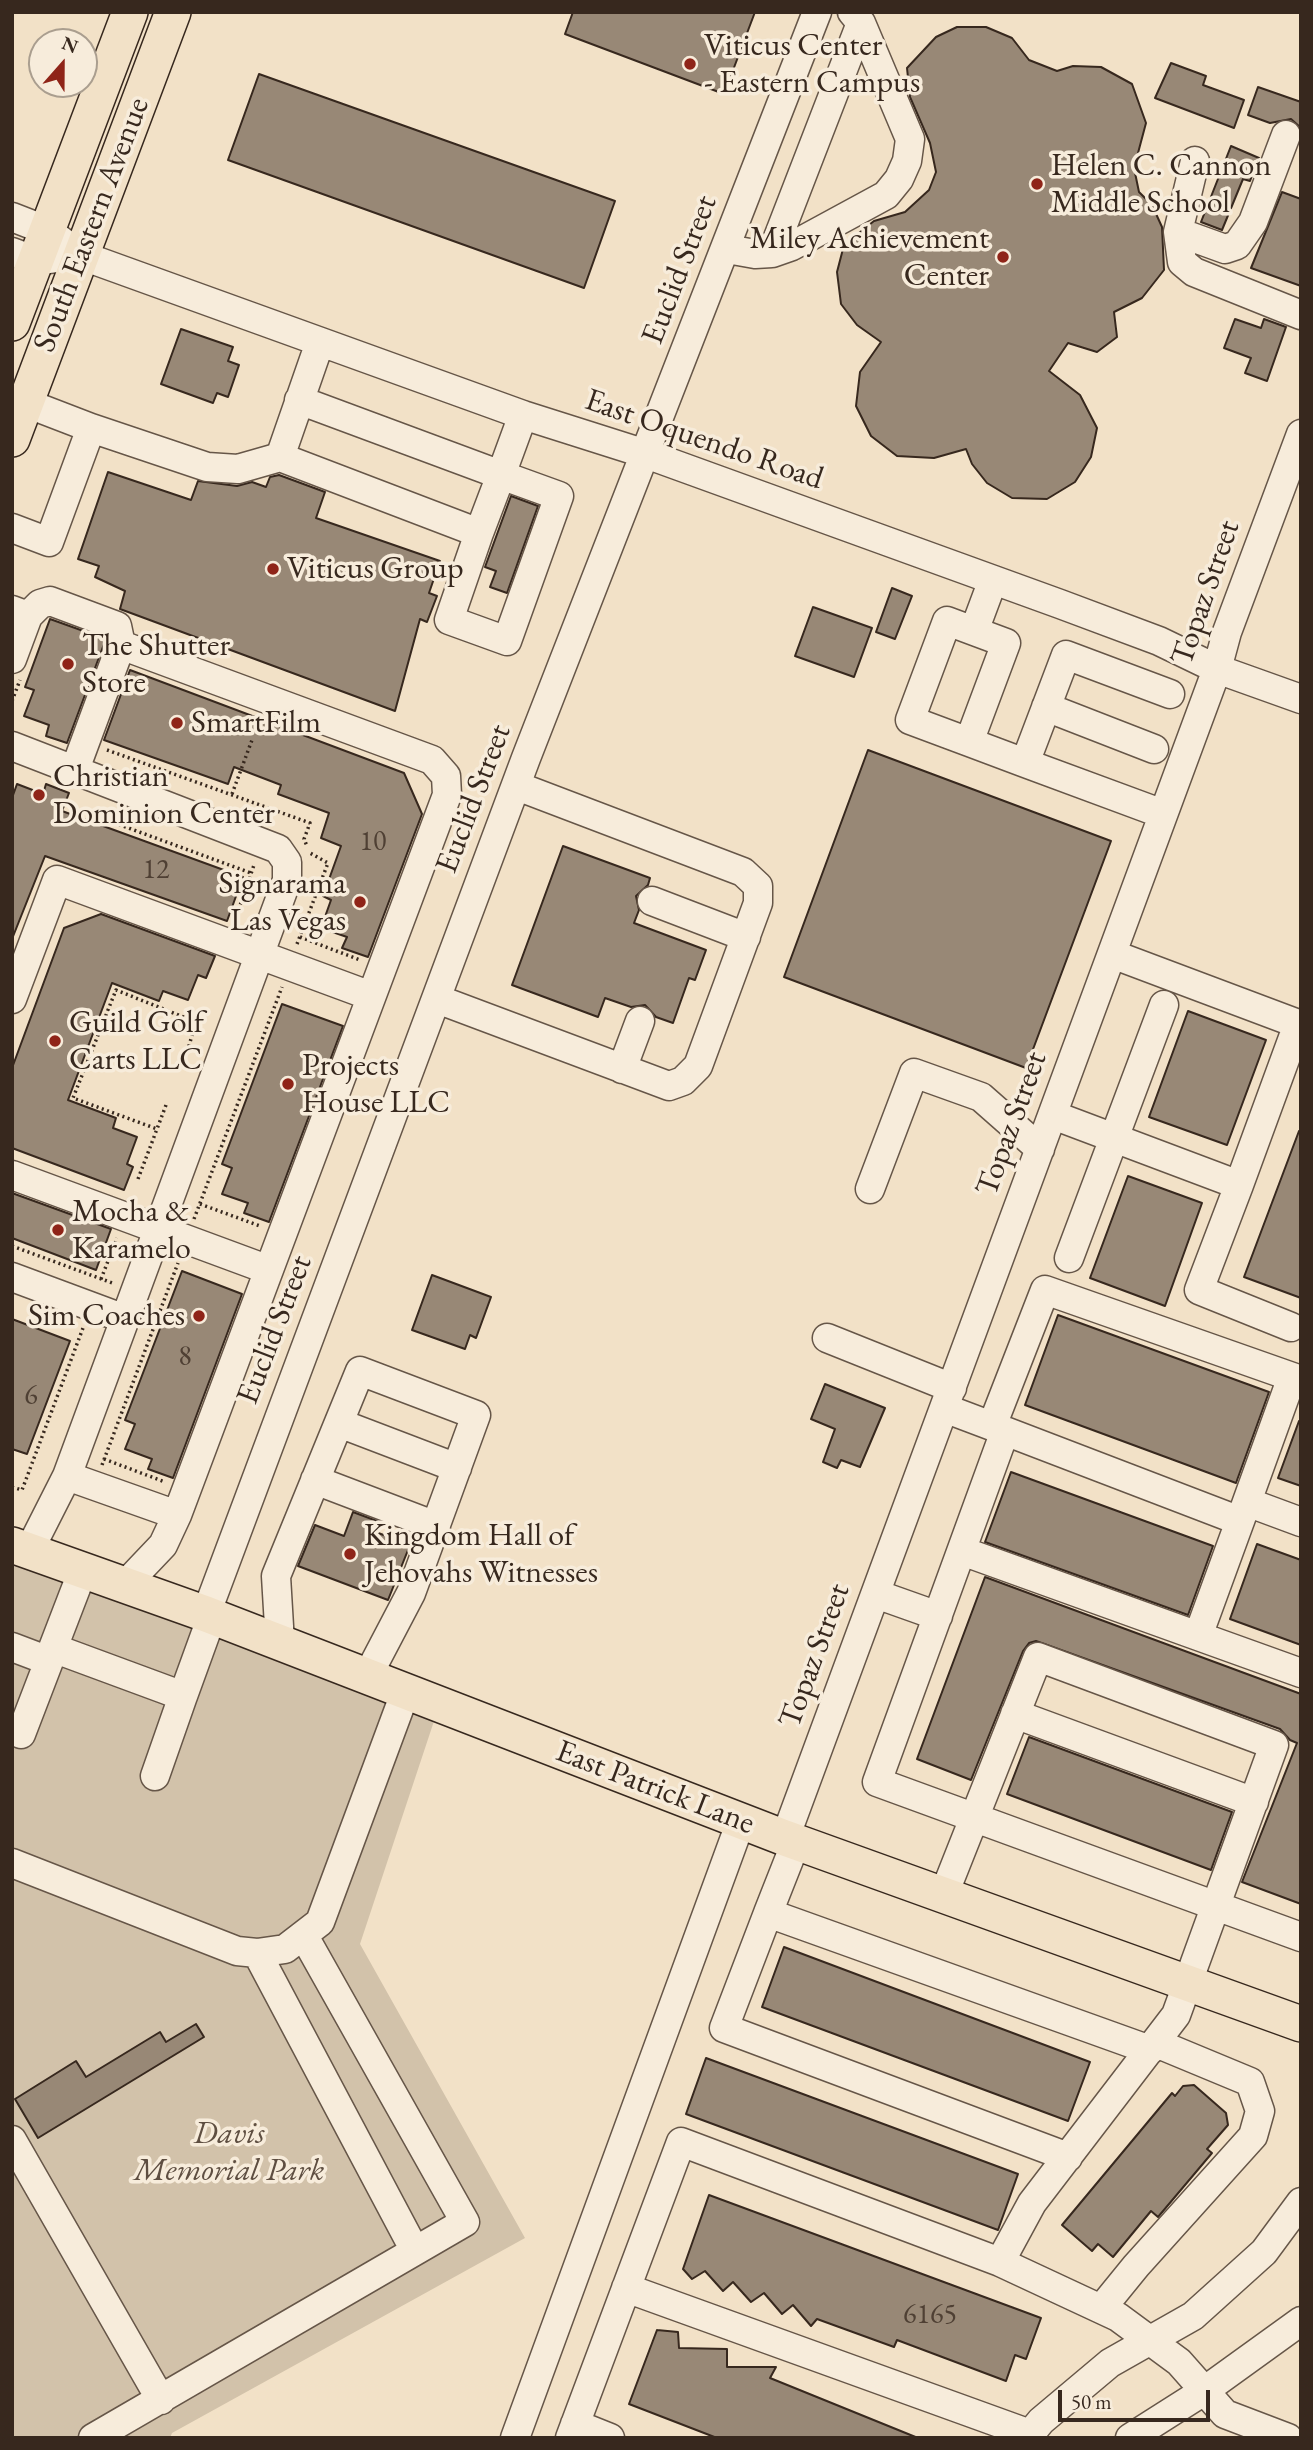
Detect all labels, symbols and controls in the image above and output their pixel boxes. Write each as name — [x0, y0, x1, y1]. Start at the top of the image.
place label: Viticus Center - Eastern Campus — [704, 27, 920, 102]
north arrow — [28, 28, 98, 98]
text: N — [58, 30, 82, 59]
marker: Viticus Center - Eastern Campus — [682, 56, 698, 72]
street label: South Eastern Avenue — [26, 92, 158, 358]
place label: Helen C. Cannon Middle School — [1051, 147, 1271, 222]
marker: Helen C. Cannon Middle School — [1029, 176, 1045, 192]
street label: Euclid Street — [634, 190, 726, 350]
place label: Miley Achievement Center — [750, 220, 989, 295]
marker: Miley Achievement Center — [995, 249, 1011, 265]
street label: East Oquendo Road — [580, 381, 828, 499]
street label: Topaz Street — [1163, 515, 1249, 671]
place label: Viticus Group — [287, 550, 464, 588]
marker: Viticus Group — [265, 561, 281, 577]
place label: The Shutter Store — [82, 627, 230, 702]
marker: The Shutter Store — [60, 656, 76, 672]
place label: SmartFilm — [191, 704, 321, 742]
marker: SmartFilm — [169, 715, 185, 731]
street label: Euclid Street — [428, 719, 520, 879]
place label: Christian Dominion Center — [53, 758, 275, 833]
marker: Christian Dominion Center — [31, 787, 47, 803]
house number: 10 — [360, 825, 386, 859]
house number: 12 — [143, 853, 169, 887]
place label: Signarama Las Vegas — [219, 865, 346, 940]
marker: Signarama Las Vegas — [352, 894, 368, 910]
place label: Guild Golf Carts LLC — [69, 1004, 204, 1079]
marker: Guild Golf Carts LLC — [47, 1033, 63, 1049]
place label: Projects House LLC — [302, 1047, 450, 1122]
street label: Topaz Street — [968, 1047, 1056, 1201]
marker: Projects House LLC — [280, 1076, 296, 1092]
place label: Mocha & Karamelo — [72, 1193, 191, 1268]
marker: Mocha & Karamelo — [50, 1222, 66, 1238]
street label: Euclid Street — [229, 1250, 321, 1410]
place label: Sim Coaches — [28, 1297, 185, 1335]
marker: Sim Coaches — [191, 1308, 207, 1324]
house number: 8 — [178, 1340, 192, 1374]
house number: 6 — [24, 1379, 38, 1413]
place label: Kingdom Hall of Jehovahs Witnesses — [364, 1517, 598, 1592]
marker: Kingdom Hall of Jehovahs Witnesses — [342, 1546, 358, 1562]
street label: Topaz Street — [771, 1579, 859, 1733]
street label: East Patrick Lane — [550, 1733, 760, 1843]
park label: Davis Memorial Park — [134, 2115, 324, 2190]
house number: 6165 — [903, 2298, 957, 2332]
scale bar — [1061, 2376, 1213, 2420]
text: 50 m — [1071, 2388, 1112, 2415]

